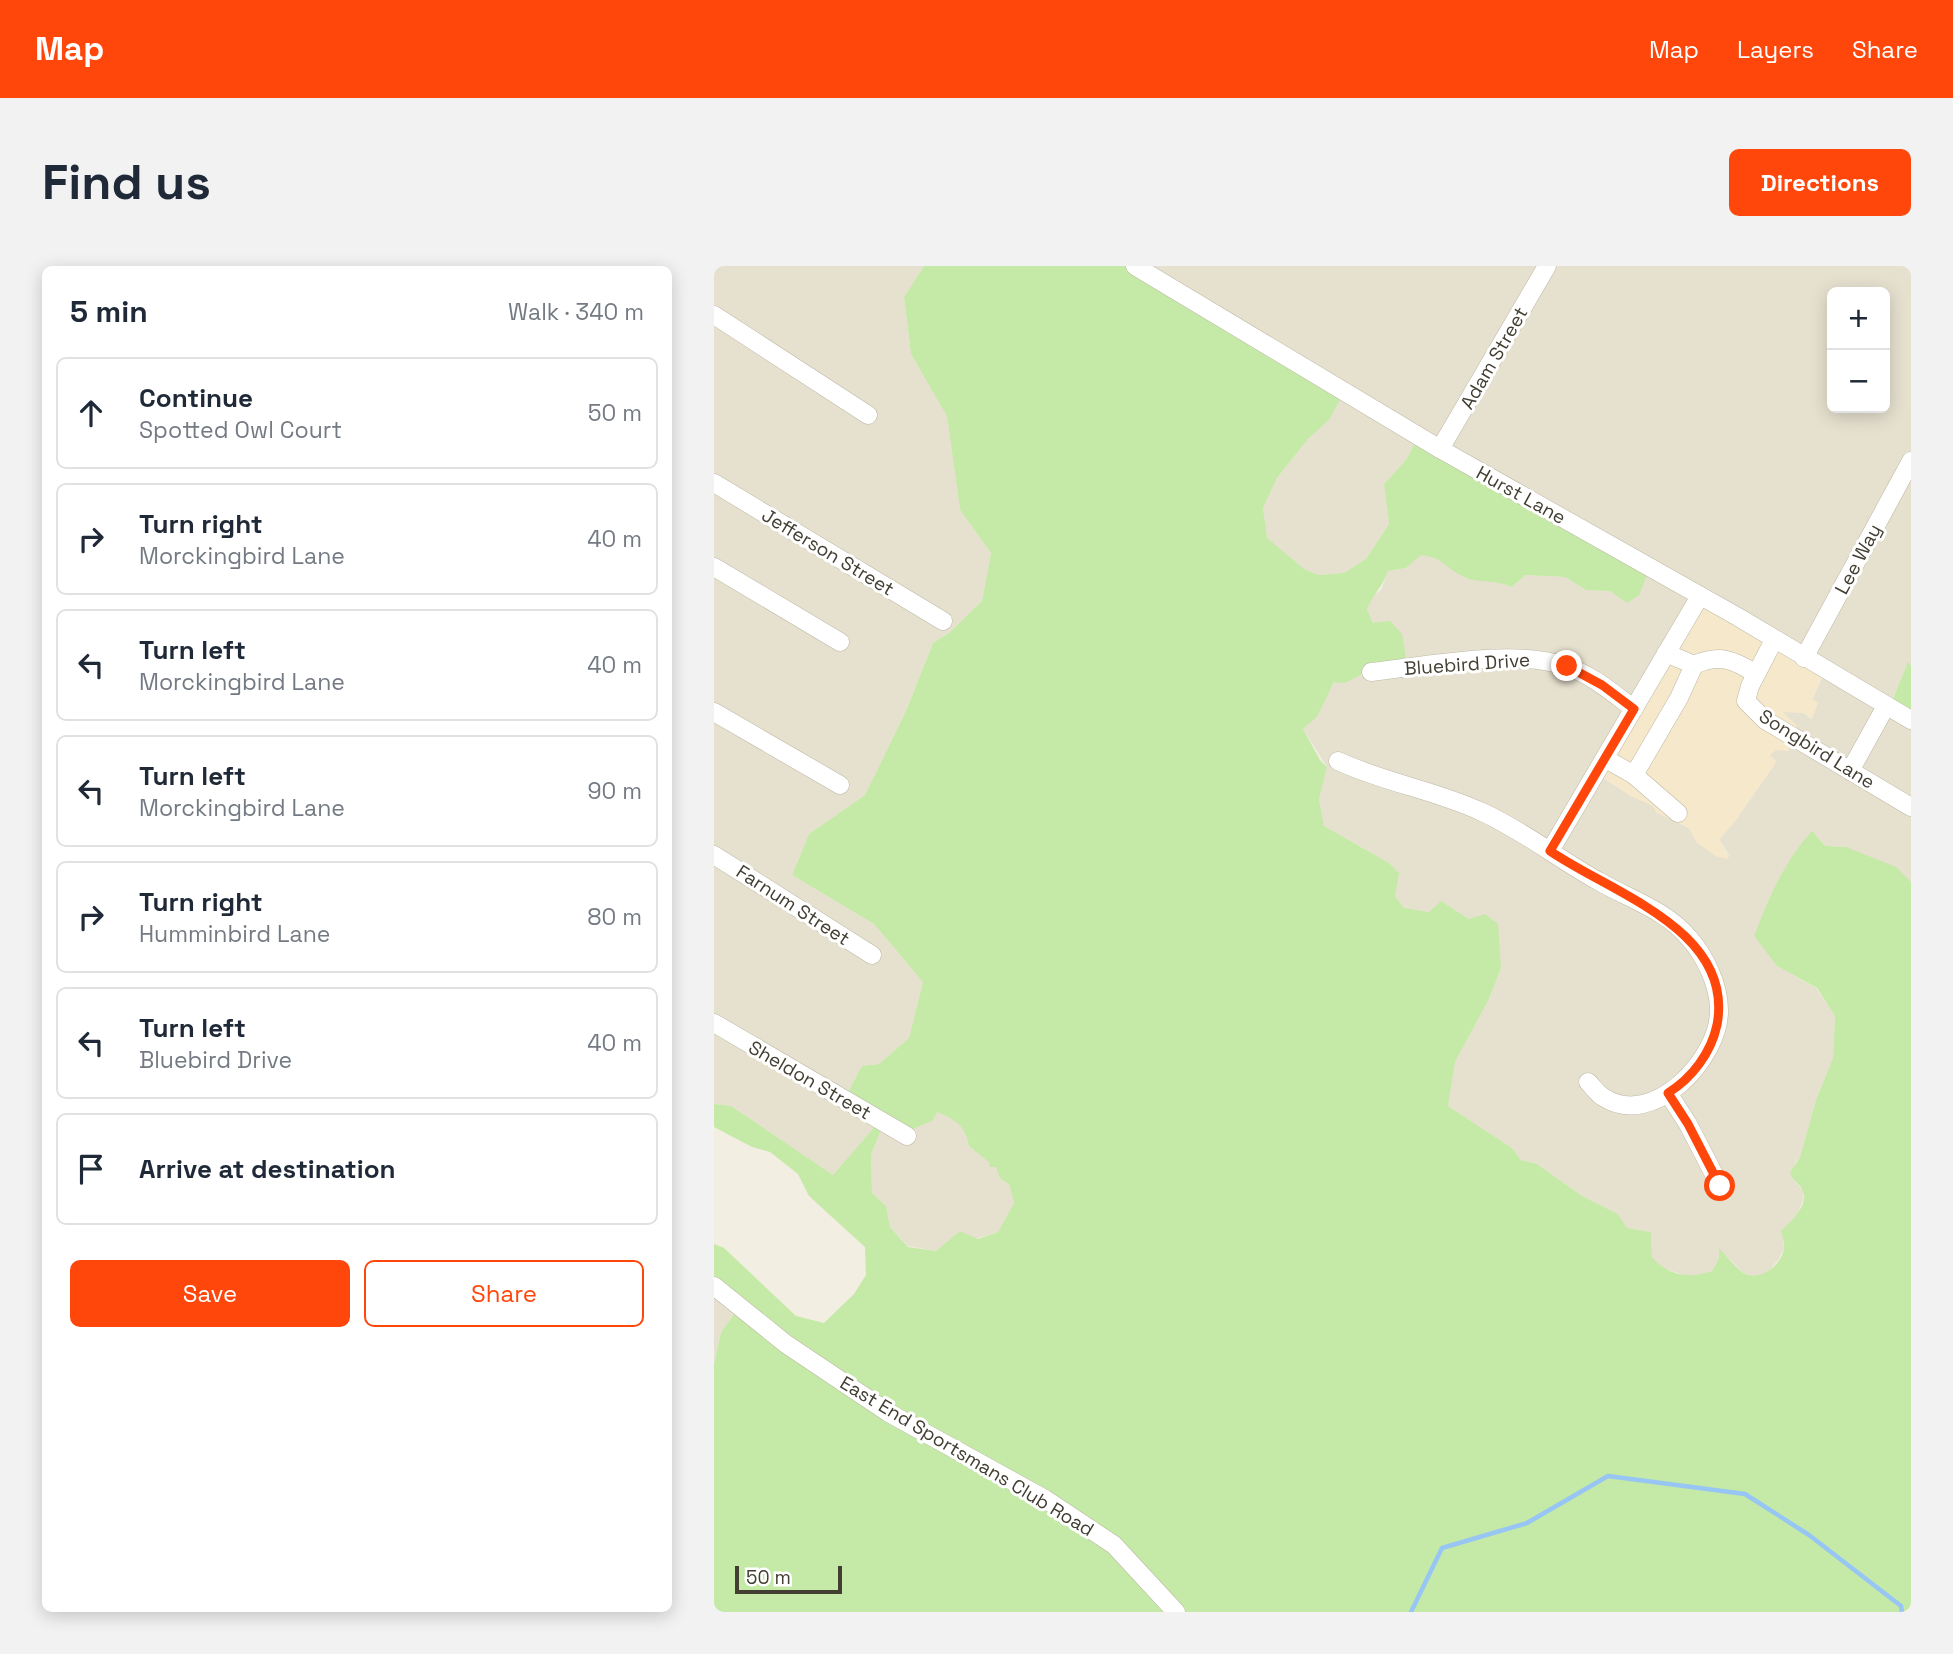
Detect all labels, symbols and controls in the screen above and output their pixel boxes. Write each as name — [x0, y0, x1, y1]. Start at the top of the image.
text: Map — [35, 28, 104, 70]
text: Map — [1649, 34, 1699, 65]
text: Layers — [1737, 34, 1814, 65]
text: Share — [1852, 34, 1918, 65]
button: Directions — [1729, 149, 1911, 216]
text: Find us — [42, 151, 211, 213]
map controls — [1827, 287, 1890, 413]
button: + — [1827, 287, 1890, 350]
text: 5 min — [70, 292, 148, 331]
text: Walk · 340 m — [508, 297, 644, 327]
street label: Adam Street — [1455, 302, 1533, 414]
button: − — [1827, 350, 1890, 413]
text: Continue — [139, 381, 253, 415]
icon: ahead — [72, 394, 110, 432]
text: 50 m — [588, 398, 642, 428]
text: Spotted Owl Court — [139, 415, 342, 445]
street label: Hurst Lane — [1472, 460, 1570, 530]
street label: Jefferson Street — [757, 503, 899, 601]
text: Turn right — [139, 507, 263, 541]
street label: Lee Way — [1829, 519, 1887, 599]
icon: right — [72, 520, 110, 558]
text: 40 m — [587, 524, 642, 554]
text: Morckingbird Lane — [139, 541, 345, 571]
text: Turn left — [139, 633, 246, 667]
icon: left — [72, 646, 110, 684]
street label: Bluebird Drive — [1403, 647, 1531, 681]
text: 40 m — [587, 650, 642, 680]
route end — [1551, 650, 1582, 681]
text: Morckingbird Lane — [139, 667, 345, 697]
street label: Songbird Lane — [1754, 703, 1880, 795]
text: Turn left — [139, 759, 246, 793]
icon: left — [72, 772, 110, 810]
text: 90 m — [587, 776, 642, 806]
text: Morckingbird Lane — [139, 793, 345, 823]
street label: Farnum Street — [731, 859, 855, 951]
text: Turn right — [139, 885, 263, 919]
icon: right — [72, 898, 110, 936]
text: 80 m — [587, 902, 642, 932]
text: Humminbird Lane — [139, 919, 330, 949]
text: Turn left — [139, 1011, 246, 1045]
icon: left — [72, 1024, 110, 1062]
text: 40 m — [587, 1028, 642, 1058]
street label: Sheldon Street — [744, 1035, 876, 1125]
text: Bluebird Drive — [139, 1045, 292, 1075]
icon: arrive — [72, 1150, 110, 1188]
text: Arrive at destination — [139, 1152, 396, 1186]
route start — [1704, 1170, 1735, 1201]
button: Save — [70, 1260, 350, 1327]
button: Share — [364, 1260, 644, 1327]
street label: East End Sportsmans Club Road — [835, 1370, 1099, 1542]
scale bar — [735, 1563, 842, 1595]
text: 50 m — [746, 1565, 791, 1590]

